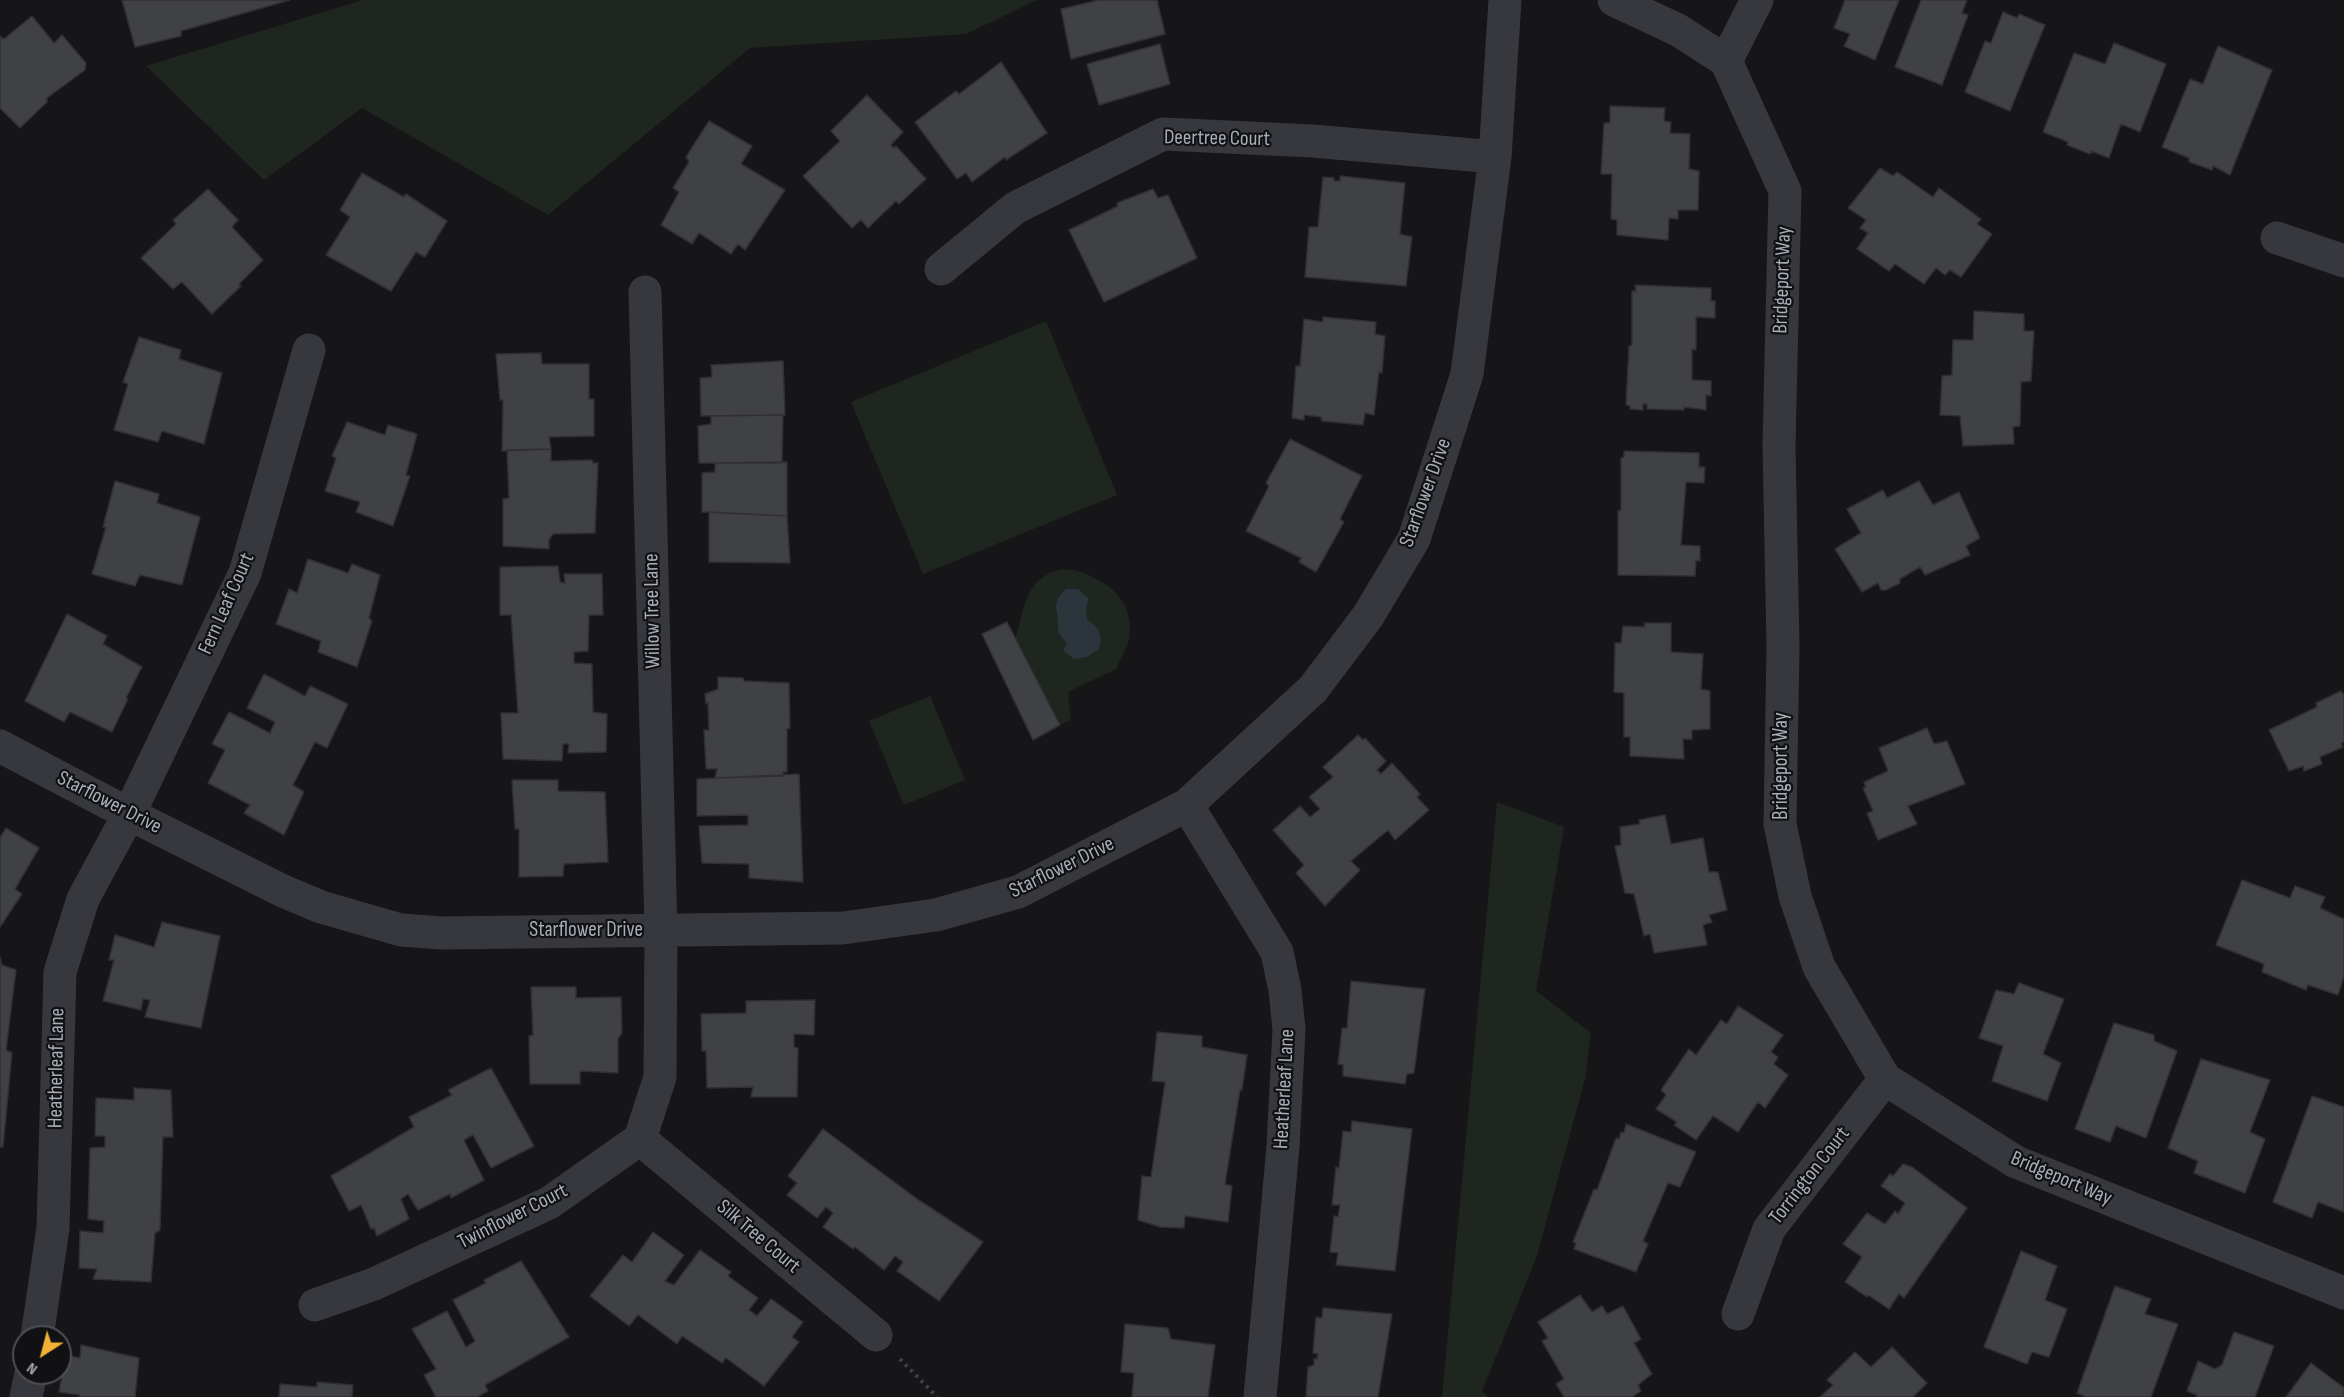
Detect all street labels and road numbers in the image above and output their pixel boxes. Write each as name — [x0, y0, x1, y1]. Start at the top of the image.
street label: Deertree Court — [1164, 125, 1270, 153]
street label: Bridgeport Way — [1769, 226, 1797, 334]
street label: Starflower Drive — [1395, 435, 1457, 551]
street label: Fern Leaf Court — [194, 549, 260, 659]
street label: Willow Tree Lane — [639, 553, 667, 669]
street label: Bridgeport Way — [1769, 712, 1795, 820]
street label: Starflower Drive — [53, 766, 165, 840]
street label: Starflower Drive — [1005, 832, 1119, 904]
street label: Starflower Drive — [529, 918, 643, 944]
street label: Heatherleaf Lane — [43, 1008, 71, 1128]
street label: Heatherleaf Lane — [1269, 1028, 1301, 1150]
street label: Torrington Court — [1764, 1122, 1856, 1230]
street label: Bridgeport Way — [2007, 1146, 2115, 1212]
street label: Twinflower Court — [454, 1179, 572, 1255]
street label: Silk Tree Court — [711, 1195, 805, 1279]

